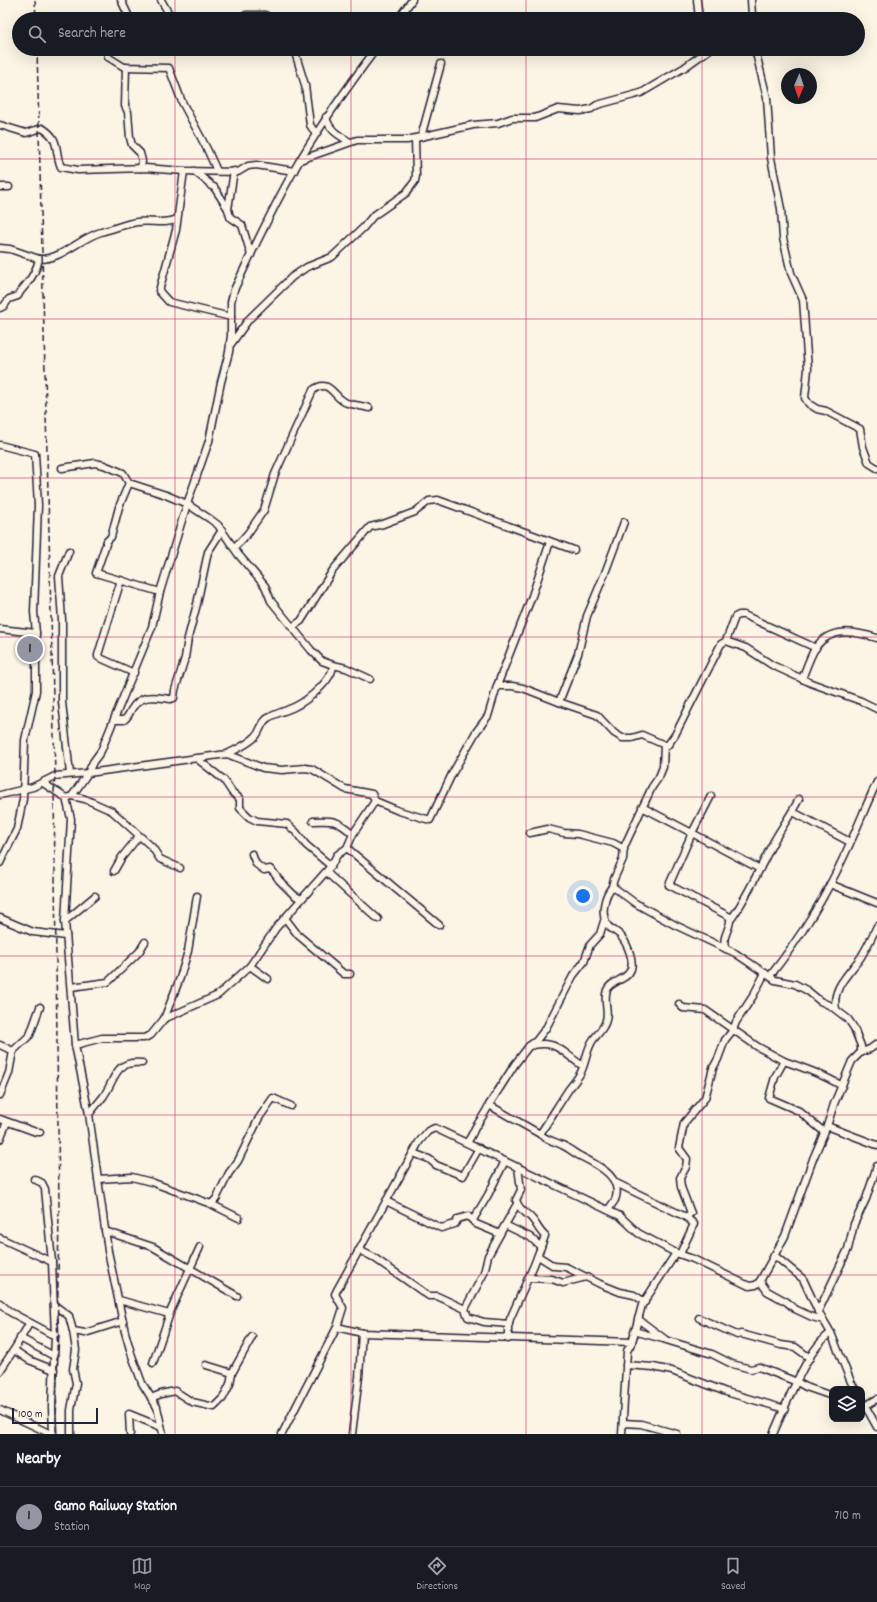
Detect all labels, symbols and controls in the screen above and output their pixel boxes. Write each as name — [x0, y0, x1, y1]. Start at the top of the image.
search box — [12, 12, 865, 56]
icon: search — [26, 23, 48, 45]
text: Search here — [58, 23, 126, 45]
north arrow — [781, 68, 817, 104]
pin: 1 — [17, 634, 43, 664]
your location — [573, 886, 593, 906]
map controls — [829, 1386, 865, 1422]
button: layers — [829, 1386, 865, 1422]
scale bar — [12, 1406, 98, 1425]
text: 100 m — [18, 1407, 42, 1423]
text: Nearby — [16, 1448, 60, 1472]
text: Gamo Railway Station — [54, 1496, 177, 1518]
text: 1 — [28, 1507, 30, 1526]
text: 710 m — [834, 1507, 861, 1526]
text: Station — [54, 1518, 90, 1537]
tab: Map — [131, 1555, 153, 1595]
tab: Directions — [416, 1555, 458, 1595]
tab: Saved — [721, 1555, 746, 1595]

